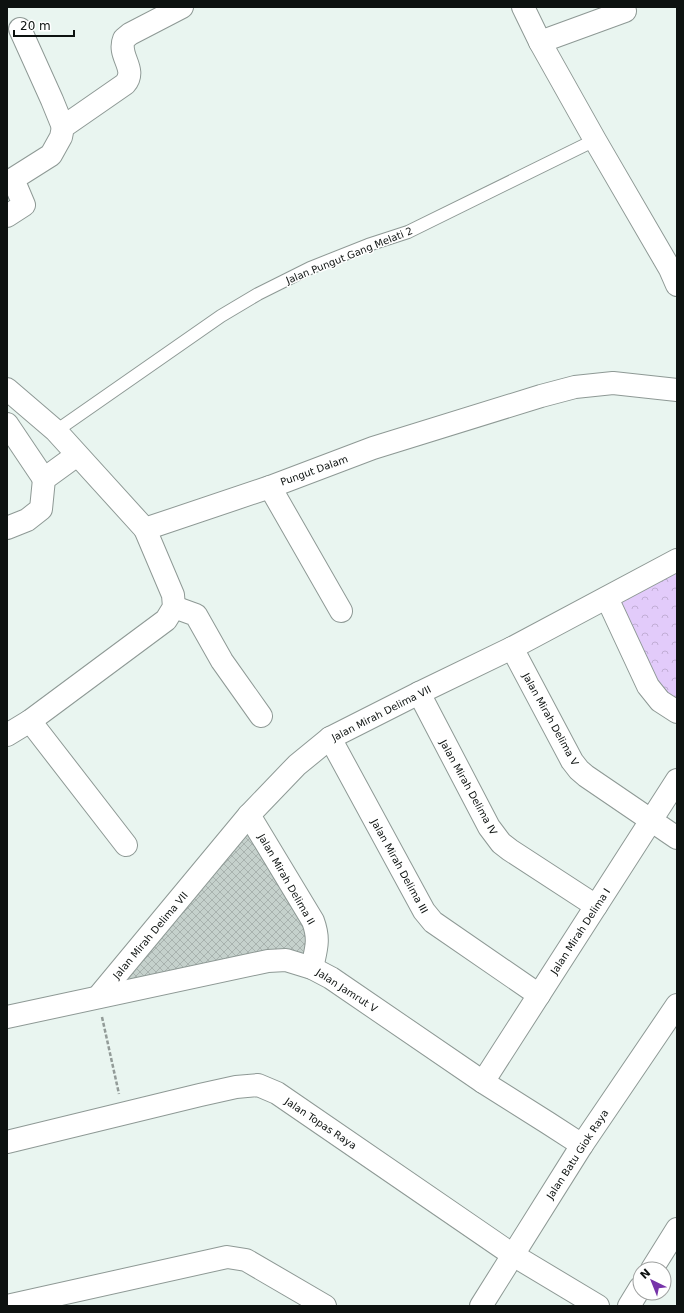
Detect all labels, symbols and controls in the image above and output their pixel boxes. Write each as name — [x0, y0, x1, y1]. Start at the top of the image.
scale bar — [14, 12, 74, 38]
text: 20 m — [20, 19, 51, 33]
street label: Jalan Pungut Gang Melati 2 — [283, 225, 414, 286]
street label: Pungut Dalam — [279, 453, 349, 488]
street label: Jalan Mirah Delima V — [520, 670, 581, 768]
street label: Jalan Mirah Delima VII — [329, 684, 433, 744]
street label: Jalan Mirah Delima IV — [437, 737, 499, 837]
street label: Jalan Mirah Delima III — [369, 816, 430, 915]
street label: Jalan Mirah Delima II — [256, 831, 317, 927]
street label: Jalan Mirah Delima I — [548, 886, 612, 977]
street label: Jalan Mirah Delima VII — [110, 890, 190, 982]
street label: Jalan Jamrut V — [313, 966, 380, 1014]
street label: Jalan Topas Raya — [282, 1095, 359, 1151]
street label: Jalan Batu Giok Raya — [544, 1107, 610, 1202]
north arrow — [632, 1261, 672, 1301]
text: N — [638, 1266, 653, 1282]

